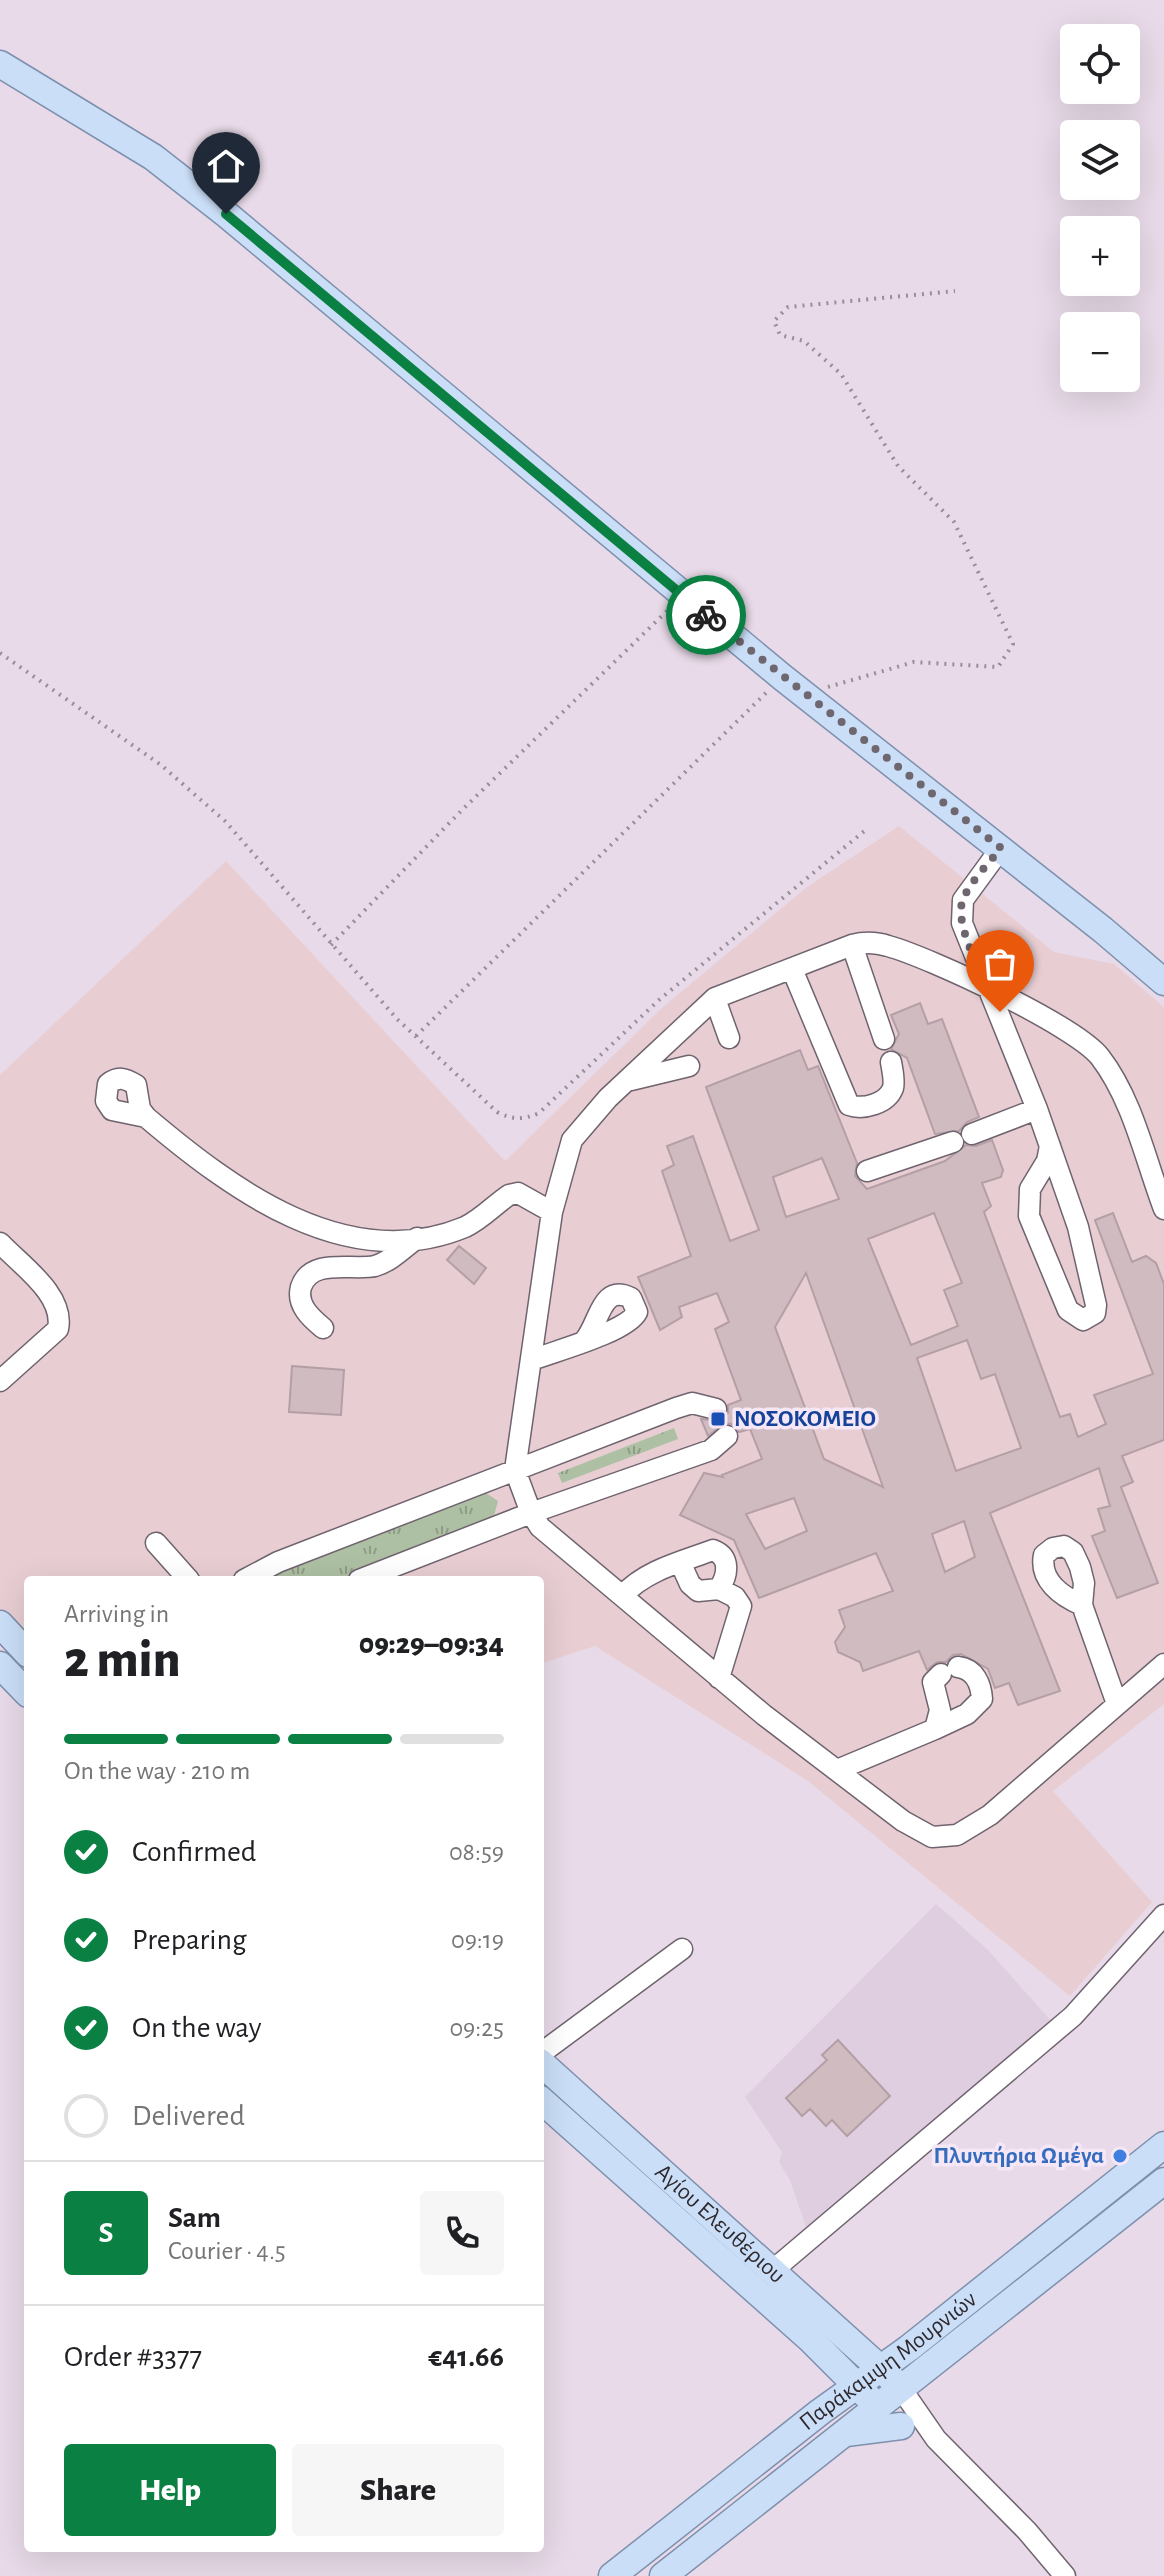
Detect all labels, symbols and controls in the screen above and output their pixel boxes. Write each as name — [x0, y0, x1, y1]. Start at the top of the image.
map controls — [1060, 24, 1140, 392]
button: locate — [1060, 24, 1140, 104]
button: layers — [1060, 120, 1140, 200]
pin — [192, 132, 260, 214]
icon: home — [204, 144, 248, 188]
button: + — [1060, 216, 1140, 296]
button: − — [1060, 312, 1140, 392]
courier — [666, 575, 746, 655]
icon: bike — [684, 593, 728, 637]
pin — [966, 930, 1034, 1012]
icon: bag — [978, 942, 1022, 986]
place label: ΝΟΣΟΚΟΜΕΙΟ — [734, 1407, 876, 1431]
marker: ΝΟΣΟΚΟΜΕΙΟ — [709, 1410, 727, 1428]
text: Arriving in — [64, 1601, 169, 1627]
text: 09:29–09:34 — [359, 1629, 504, 1659]
text: 2 min — [64, 1634, 180, 1686]
text: On the way · 210 m — [64, 1758, 250, 1784]
icon: check — [64, 1830, 108, 1874]
text: Confirmed — [132, 1837, 256, 1867]
text: 08:59 — [449, 1839, 504, 1865]
icon: check — [64, 1918, 108, 1962]
text: Preparing — [132, 1925, 247, 1955]
text: 09:19 — [451, 1927, 504, 1953]
icon: check — [64, 2006, 108, 2050]
text: On the way — [132, 2013, 261, 2043]
text: 09:25 — [449, 2015, 504, 2041]
text: Delivered — [132, 2101, 245, 2131]
place label: Πλυντήρια Ωμέγα — [934, 2144, 1104, 2168]
marker: Πλυντήρια Ωμέγα — [1111, 2147, 1129, 2165]
street label: Αγίου Ελευθέριου — [650, 2160, 789, 2288]
button: phone — [420, 2191, 504, 2275]
text: Sam — [168, 2203, 221, 2233]
text: S — [99, 2218, 113, 2248]
text: Courier · 4.5 — [168, 2238, 286, 2264]
street label: Παράκαμψη Μουρνιών — [795, 2287, 981, 2435]
text: Order #3377 — [64, 2342, 202, 2372]
text: €41.66 — [428, 2342, 504, 2372]
button: Help — [64, 2444, 276, 2536]
button: Share — [292, 2444, 504, 2536]

